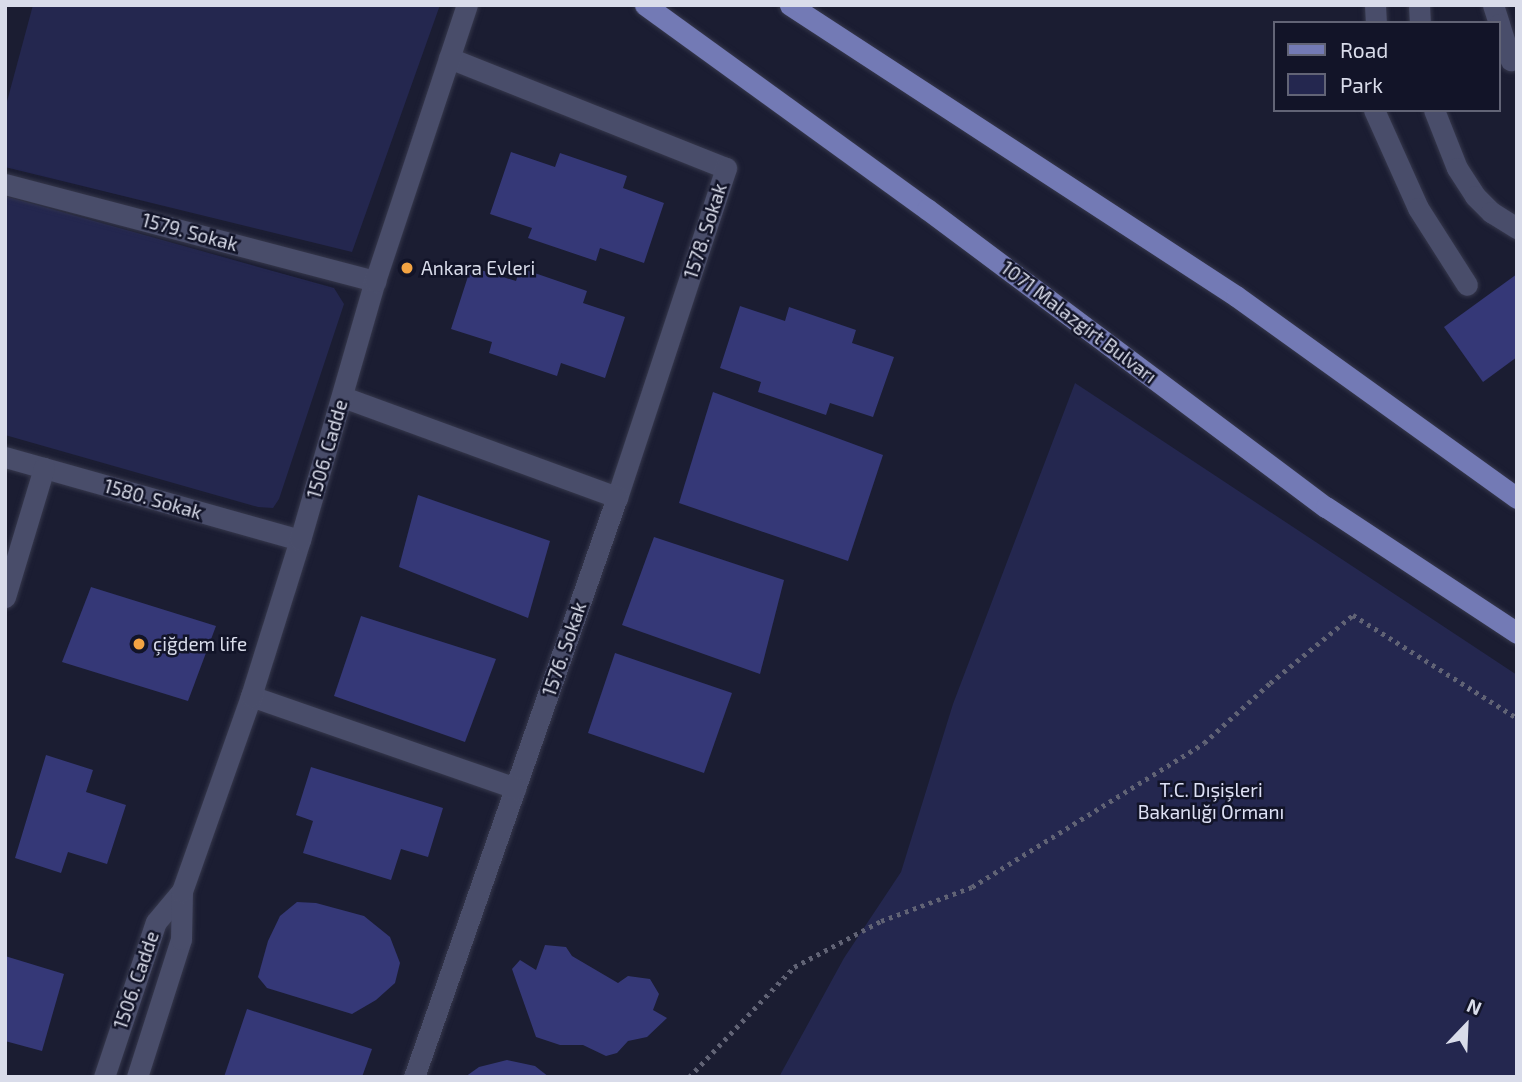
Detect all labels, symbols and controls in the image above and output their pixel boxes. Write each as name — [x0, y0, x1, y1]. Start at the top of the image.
legend — [1274, 21, 1501, 112]
text: Road — [1340, 37, 1388, 62]
text: Park — [1340, 72, 1383, 97]
street label: 1578. Sokak — [679, 180, 731, 282]
street label: 1579. Sokak — [140, 208, 240, 256]
street label: 1071 Malazgirt Bulvarı — [997, 256, 1161, 388]
place label: Ankara Evleri — [421, 257, 535, 279]
marker: Ankara Evleri — [399, 260, 415, 276]
street label: 1506. Cadde — [302, 397, 352, 501]
street label: 1580. Sokak — [102, 474, 204, 524]
street label: 1576. Sokak — [537, 599, 591, 699]
place label: çiğdem life — [153, 633, 247, 655]
marker: çiğdem life — [131, 636, 147, 652]
park label: T.C. Dışişleri Bakanlığı Ormanı — [1138, 779, 1284, 823]
street label: 1506. Cadde — [109, 928, 163, 1032]
north arrow — [1431, 991, 1501, 1061]
text: N — [1464, 993, 1485, 1019]

